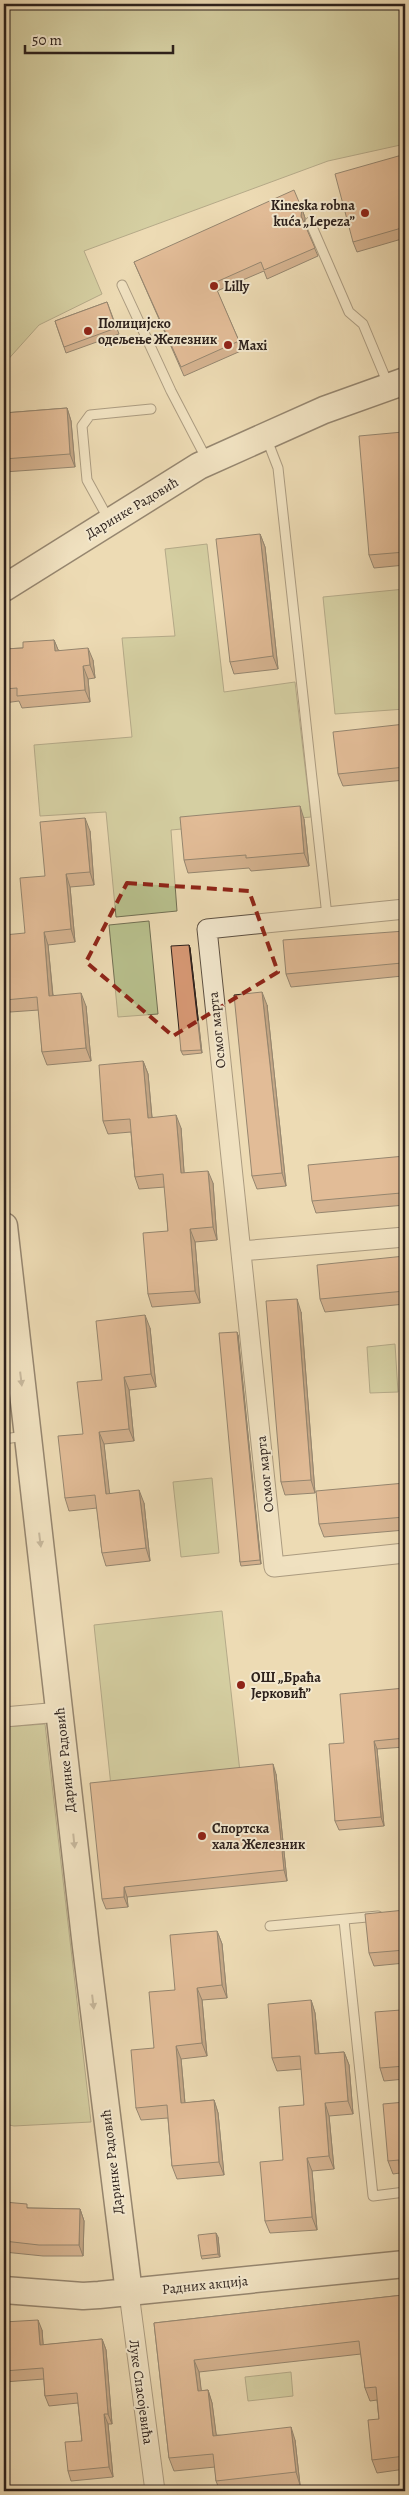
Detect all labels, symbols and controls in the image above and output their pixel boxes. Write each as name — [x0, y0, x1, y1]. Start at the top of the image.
scale bar — [25, 22, 172, 54]
text: 50 m — [32, 30, 62, 50]
place label: Kineska robna kuća „Lepeza” — [271, 196, 355, 231]
marker: Kineska robna kuća „Lepeza” — [359, 207, 371, 219]
place label: Lilly — [224, 277, 250, 296]
marker: Lilly — [208, 280, 220, 292]
place label: Полицијско одељење Железник — [98, 314, 218, 349]
marker: Полицијско одељење Железник — [82, 325, 94, 337]
place label: Maxi — [238, 336, 267, 355]
marker: Maxi — [222, 339, 234, 351]
street label: Даринке Радовић — [82, 472, 183, 543]
street label: Осмог марта — [203, 990, 230, 1069]
one-way arrow — [17, 1371, 25, 1387]
street label: Осмог марта — [251, 1434, 278, 1513]
one-way arrow — [36, 1533, 44, 1549]
place label: ОШ „Браћа Јерковић” — [251, 1668, 321, 1703]
marker: ОШ „Браћа Јерковић” — [235, 1679, 247, 1691]
street label: Даринке Радовић — [50, 1706, 80, 1813]
place label: Спортска хала Железник — [212, 1819, 306, 1854]
marker: Спортска хала Железник — [196, 1830, 208, 1842]
one-way arrow — [70, 1833, 78, 1849]
one-way arrow — [89, 1995, 97, 2011]
street label: Даринке Радовић — [96, 2108, 128, 2215]
street label: Радних акција — [161, 2271, 250, 2299]
street label: Луке Спасојевића — [124, 2338, 158, 2446]

